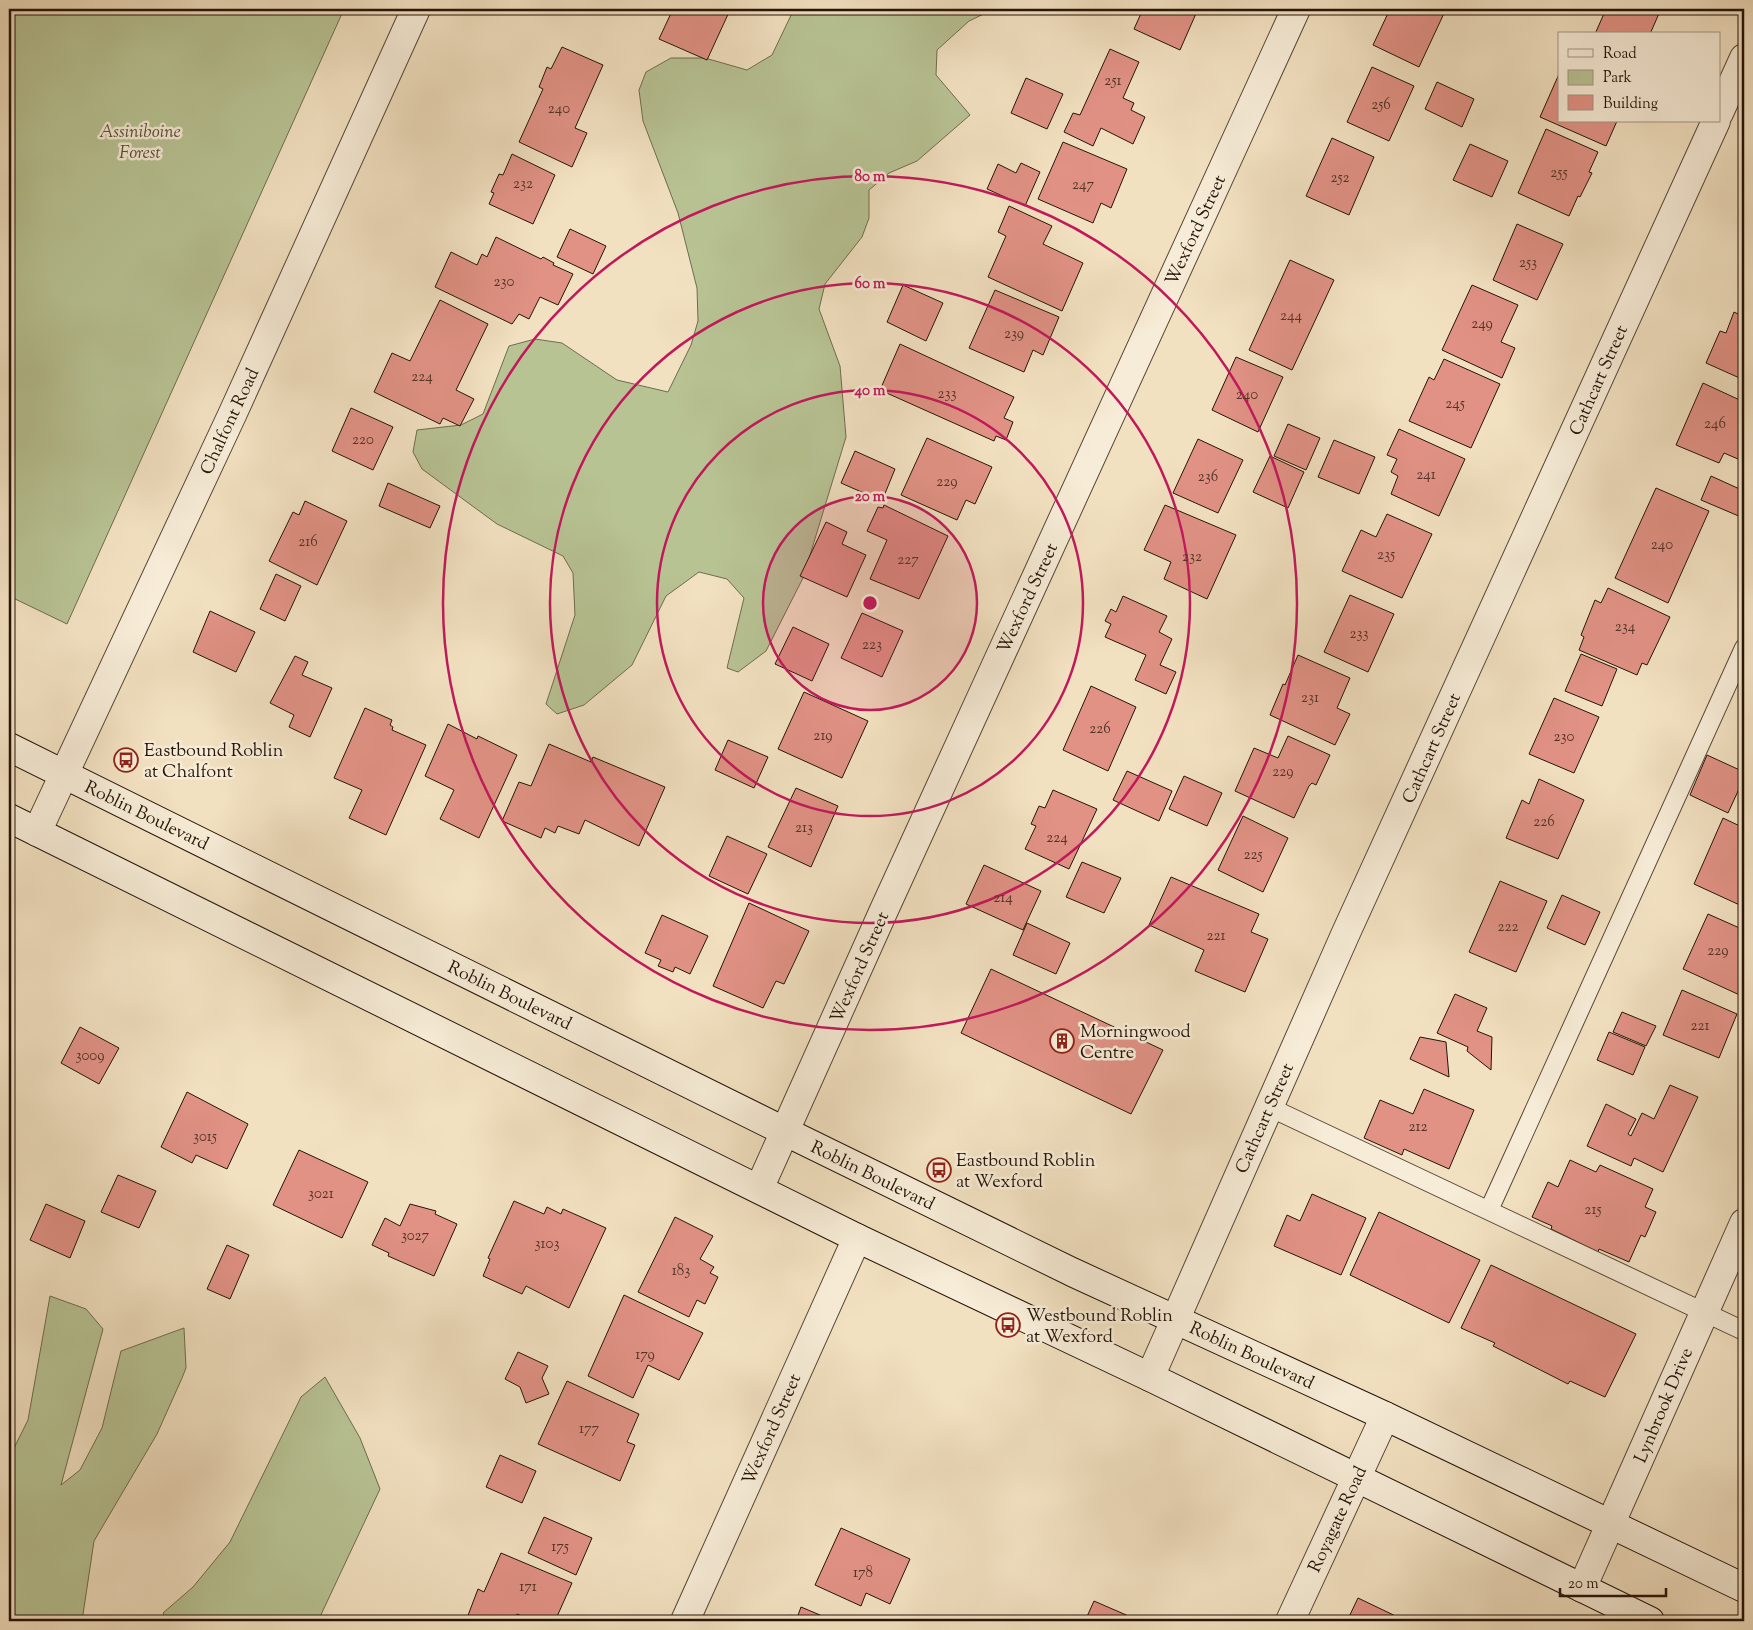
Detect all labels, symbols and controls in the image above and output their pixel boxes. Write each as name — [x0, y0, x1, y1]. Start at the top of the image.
legend — [1558, 32, 1720, 122]
text: Road — [1603, 44, 1637, 65]
text: Park — [1603, 68, 1632, 89]
house number: 251 — [1104, 71, 1122, 92]
text: Building — [1603, 94, 1658, 115]
house number: 256 — [1371, 95, 1391, 116]
house number: 240 — [548, 99, 570, 120]
park label: Assiniboine Forest — [99, 120, 181, 167]
house number: 255 — [1550, 163, 1568, 184]
text: 80 m — [854, 167, 886, 188]
house number: 252 — [1330, 168, 1350, 189]
street label: Wexford Street — [1160, 171, 1234, 290]
house number: 232 — [513, 174, 533, 195]
house number: 247 — [1072, 175, 1095, 196]
house number: 253 — [1519, 253, 1537, 274]
house number: 230 — [494, 272, 514, 293]
text: 60 m — [855, 274, 886, 295]
house number: 244 — [1280, 306, 1303, 327]
house number: 249 — [1471, 314, 1493, 335]
street label: Cathcart Street — [1564, 321, 1636, 440]
house number: 239 — [1004, 324, 1024, 345]
street label: Chalfont Road — [195, 364, 267, 479]
house number: 224 — [411, 367, 433, 388]
text: 40 m — [854, 381, 886, 402]
house number: 233 — [937, 384, 957, 405]
house number: 240 — [1236, 385, 1258, 406]
house number: 245 — [1445, 394, 1465, 415]
house number: 246 — [1704, 414, 1726, 435]
house number: 220 — [352, 430, 374, 451]
house number: 241 — [1416, 465, 1436, 486]
house number: 236 — [1198, 467, 1218, 488]
house number: 229 — [936, 472, 958, 493]
text: 20 m — [855, 487, 886, 508]
house number: 216 — [298, 532, 318, 553]
house number: 240 — [1651, 535, 1673, 556]
street label: Wexford Street — [992, 539, 1066, 658]
house number: 235 — [1377, 545, 1395, 566]
house number: 232 — [1182, 547, 1202, 568]
house number: 227 — [897, 550, 919, 571]
centre of rings — [861, 594, 879, 612]
house number: 234 — [1615, 617, 1636, 638]
house number: 233 — [1349, 624, 1369, 645]
house number: 223 — [862, 635, 882, 656]
house number: 231 — [1301, 688, 1319, 709]
street label: Cathcart Street — [1397, 689, 1469, 808]
house number: 226 — [1089, 719, 1111, 740]
house number: 219 — [813, 726, 833, 747]
house number: 230 — [1554, 727, 1574, 748]
place label: Eastbound Roblin at Chalfont — [144, 739, 284, 786]
bus stop icon: Eastbound Roblin at Chalfont — [113, 747, 139, 773]
house number: 229 — [1272, 762, 1294, 783]
street label: Roblin Boulevard — [80, 775, 213, 858]
house number: 226 — [1533, 812, 1555, 833]
house number: 213 — [795, 818, 813, 839]
house number: 224 — [1046, 828, 1068, 849]
house number: 225 — [1243, 845, 1263, 866]
house number: 214 — [993, 888, 1013, 909]
street label: Wexford Street — [825, 908, 897, 1028]
house number: 222 — [1497, 917, 1519, 938]
house number: 221 — [1206, 926, 1226, 947]
house number: 229 — [1707, 941, 1729, 962]
street label: Roblin Boulevard — [443, 955, 576, 1038]
house number: 221 — [1690, 1016, 1710, 1037]
place label: Morningwood Centre — [1080, 1020, 1191, 1067]
building icon: Morningwood Centre — [1049, 1028, 1075, 1054]
house number: 3009 — [75, 1046, 105, 1067]
street label: Cathcart Street — [1230, 1059, 1302, 1178]
house number: 212 — [1408, 1117, 1428, 1138]
house number: 3015 — [193, 1127, 217, 1148]
street label: Roblin Boulevard — [806, 1135, 939, 1218]
place label: Eastbound Roblin at Wexford — [956, 1149, 1096, 1196]
bus stop icon: Eastbound Roblin at Wexford — [926, 1157, 952, 1183]
house number: 3021 — [308, 1184, 334, 1205]
house number: 215 — [1584, 1200, 1602, 1221]
house number: 3027 — [401, 1226, 430, 1247]
house number: 3103 — [534, 1234, 560, 1255]
house number: 183 — [672, 1261, 690, 1282]
place label: Westbound Roblin at Wexford — [1026, 1304, 1173, 1351]
bus stop icon: Westbound Roblin at Wexford — [995, 1312, 1021, 1338]
street label: Roblin Boulevard — [1184, 1316, 1318, 1397]
street label: Lynbrook Drive — [1629, 1344, 1701, 1467]
house number: 179 — [635, 1345, 655, 1366]
street label: Wexford Street — [737, 1370, 809, 1490]
house number: 177 — [579, 1419, 600, 1440]
street label: Royagate Road — [1303, 1462, 1375, 1577]
house number: 175 — [551, 1537, 569, 1558]
house number: 178 — [853, 1563, 873, 1584]
scale bar — [1560, 1565, 1667, 1597]
text: 20 m — [1568, 1574, 1599, 1595]
house number: 171 — [519, 1577, 537, 1598]

